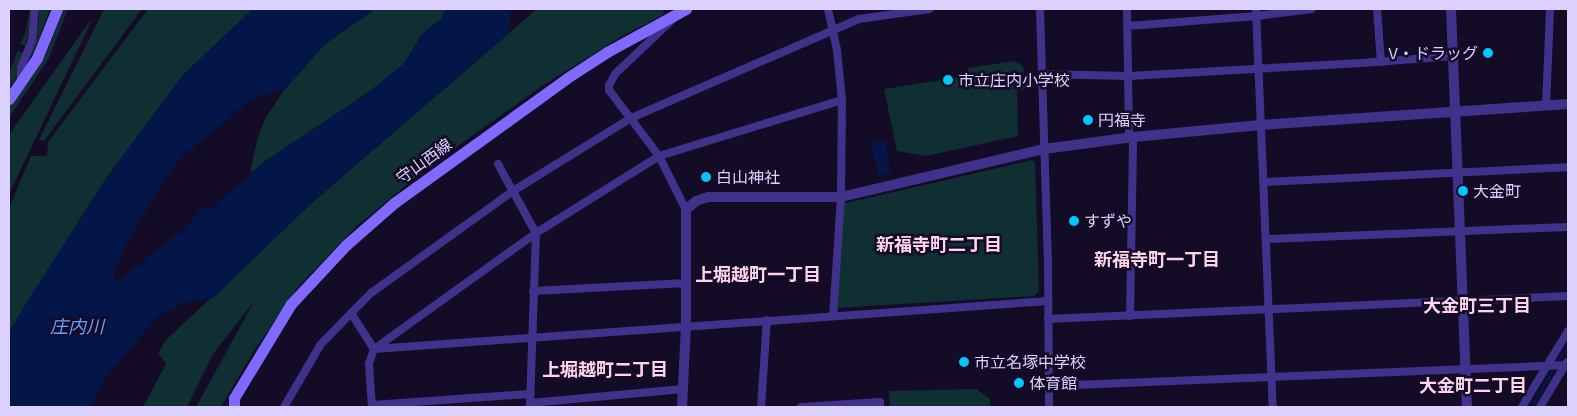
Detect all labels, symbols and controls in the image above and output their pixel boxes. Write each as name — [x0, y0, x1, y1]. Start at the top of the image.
place label: V・ドラッグ — [1388, 43, 1478, 63]
marker: V・ドラッグ — [1482, 47, 1494, 59]
place label: 市立庄内小学校 — [958, 70, 1070, 90]
marker: 市立庄内小学校 — [942, 74, 954, 86]
place label: 円福寺 — [1098, 110, 1146, 130]
marker: 円福寺 — [1082, 114, 1094, 126]
street label: 守山西線 — [392, 134, 456, 188]
place label: 白山神社 — [716, 167, 780, 187]
marker: 白山神社 — [700, 171, 712, 183]
place label: 大金町 — [1473, 181, 1521, 201]
marker: 大金町 — [1457, 185, 1469, 197]
place label: すずや — [1084, 211, 1132, 231]
marker: すずや — [1068, 215, 1080, 227]
district label: 新福寺町二丁目 — [876, 233, 1002, 255]
district label: 新福寺町一丁目 — [1094, 248, 1220, 270]
district label: 上堀越町一丁目 — [695, 263, 821, 285]
district label: 大金町三丁目 — [1423, 294, 1531, 316]
water label: 庄内川 — [50, 315, 104, 337]
place label: 市立名塚中学校 — [974, 352, 1086, 372]
marker: 市立名塚中学校 — [958, 356, 970, 368]
district label: 上堀越町二丁目 — [542, 358, 668, 380]
place label: 体育館 — [1029, 373, 1077, 393]
district label: 大金町二丁目 — [1419, 374, 1527, 396]
marker: 体育館 — [1013, 377, 1025, 389]

